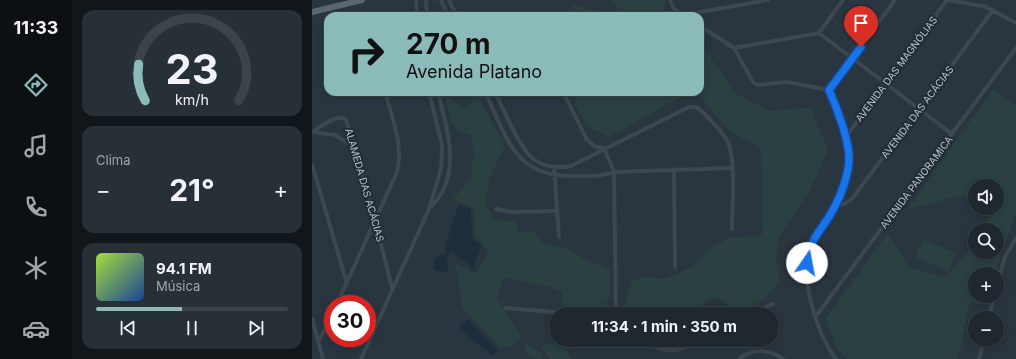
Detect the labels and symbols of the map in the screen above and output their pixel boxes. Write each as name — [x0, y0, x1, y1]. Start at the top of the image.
pin — [844, 6, 878, 47]
street label: AVENIDA DAS MAGNÓLIAS — [852, 13, 940, 124]
street label: AVENIDA DAS ACÁCIAS — [878, 63, 956, 161]
street label: ALAMEDA DAS ACÁCIAS — [343, 127, 388, 243]
street label: AVENIDA PANORAMICA — [877, 133, 955, 231]
position arrow — [786, 242, 828, 284]
speed limit sign: 30 — [324, 295, 376, 347]

